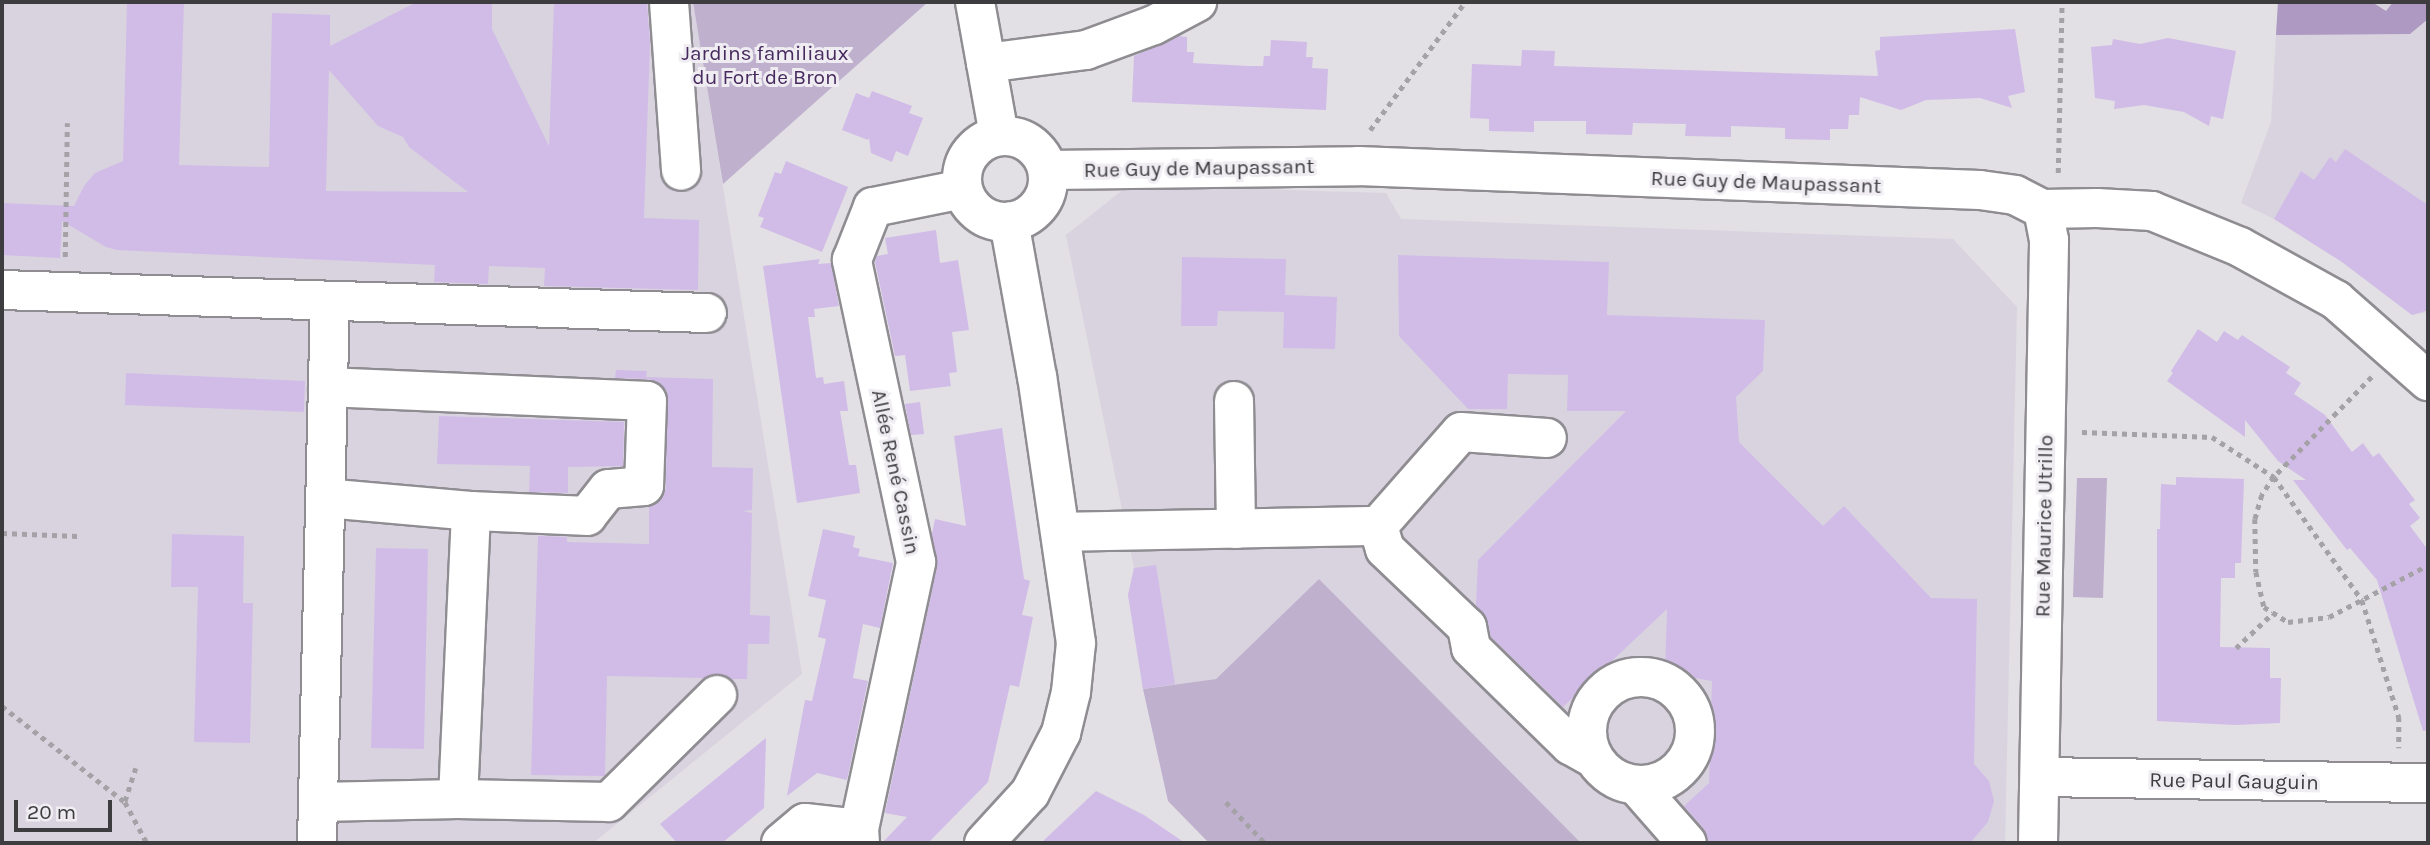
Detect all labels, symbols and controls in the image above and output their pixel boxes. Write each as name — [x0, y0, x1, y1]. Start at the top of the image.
park label: Jardins familiaux du Fort de Bron — [682, 40, 848, 90]
street label: Rue Guy de Maupassant — [1083, 153, 1315, 183]
street label: Rue Guy de Maupassant — [1650, 165, 1882, 199]
street label: Allée René Cassin — [866, 387, 926, 557]
street label: Rue Maurice Utrillo — [2030, 435, 2058, 617]
street label: Rue Paul Gauguin — [2149, 767, 2319, 795]
scale bar — [18, 786, 116, 830]
text: 20 m — [27, 800, 76, 824]

